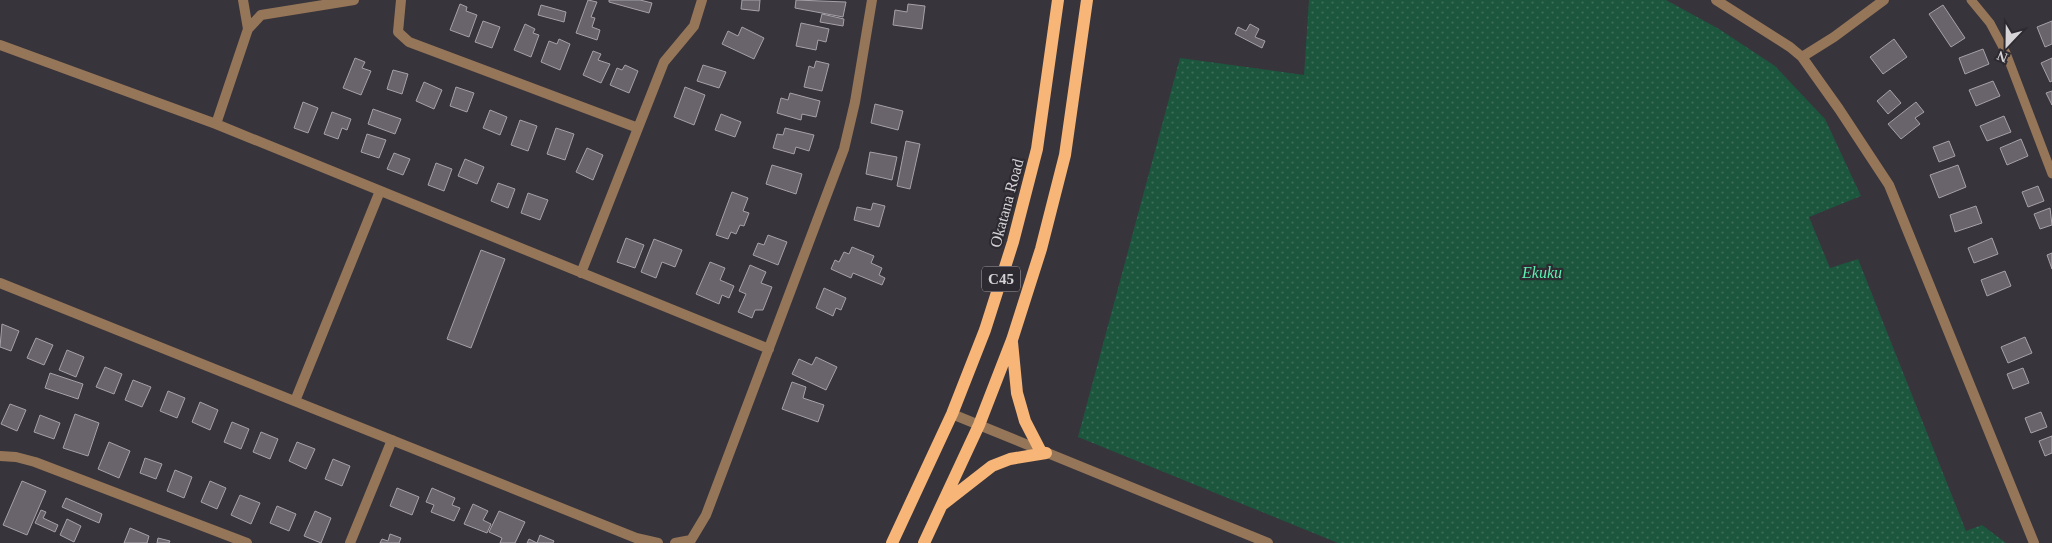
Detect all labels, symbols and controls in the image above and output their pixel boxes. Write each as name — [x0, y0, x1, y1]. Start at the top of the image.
north arrow — [1982, 20, 2032, 70]
text: N — [1995, 48, 2010, 65]
street label: Okatana Road — [986, 157, 1026, 249]
park label: Ekuku — [1521, 264, 1562, 281]
road number: C45 — [982, 266, 1020, 292]

